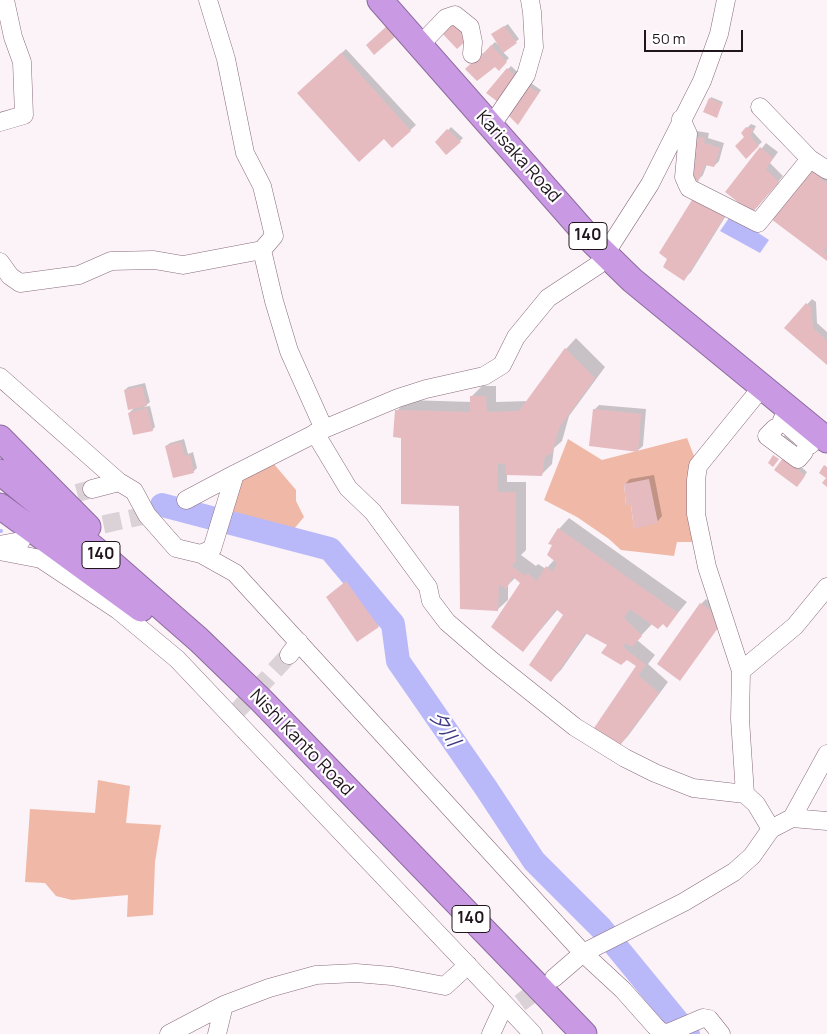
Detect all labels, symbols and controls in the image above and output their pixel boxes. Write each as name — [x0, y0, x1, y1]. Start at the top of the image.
scale bar — [647, 20, 746, 52]
text: 50 m — [652, 28, 686, 49]
street label: Karisaka Road — [471, 107, 565, 207]
road number: 140 — [569, 222, 607, 250]
road number: 140 — [82, 542, 120, 568]
street label: Nishi Kanto Road — [245, 685, 357, 801]
water label: 夕川 — [424, 707, 464, 751]
road number: 140 — [452, 906, 490, 932]

